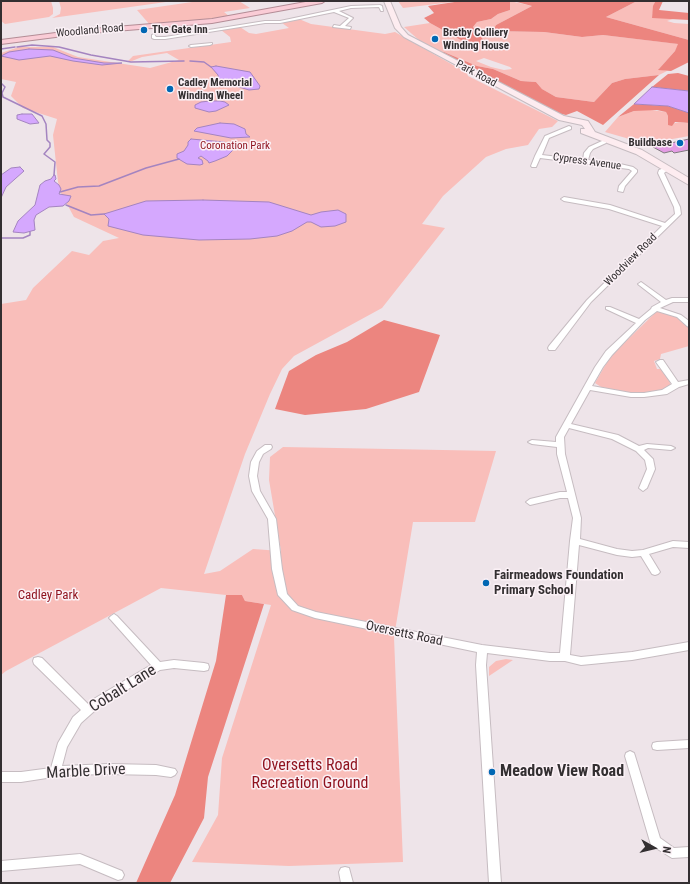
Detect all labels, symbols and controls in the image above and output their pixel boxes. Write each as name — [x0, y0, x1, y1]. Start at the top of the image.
street label: Woodland Road — [56, 21, 124, 41]
place label: The Gate Inn — [152, 23, 208, 37]
marker: The Gate Inn — [139, 25, 149, 35]
place label: Bretby Colliery Winding House — [443, 26, 509, 52]
marker: Bretby Colliery Winding House — [430, 34, 440, 44]
street label: Park Road — [453, 58, 499, 90]
place label: Cadley Memorial Winding Wheel — [178, 76, 252, 102]
marker: Cadley Memorial Winding Wheel — [165, 84, 175, 94]
place label: Buildbase — [629, 136, 672, 150]
marker: Buildbase — [675, 138, 685, 148]
park label: Coronation Park — [200, 139, 270, 153]
street label: Cypress Avenue — [552, 151, 622, 173]
street label: Woodview Road — [602, 231, 660, 289]
place label: Fairmeadows Foundation Primary School — [494, 568, 624, 599]
marker: Fairmeadows Foundation Primary School — [481, 578, 491, 588]
park label: Cadley Park — [18, 588, 78, 604]
street label: Oversetts Road — [364, 618, 444, 650]
street label: Cobalt Lane — [86, 661, 160, 717]
park label: Oversetts Road Recreation Ground — [252, 756, 368, 794]
street label: Marble Drive — [46, 760, 126, 784]
place label: Meadow View Road — [500, 762, 624, 782]
marker: Meadow View Road — [487, 767, 497, 777]
north arrow — [634, 828, 674, 868]
text: N — [659, 845, 673, 854]

